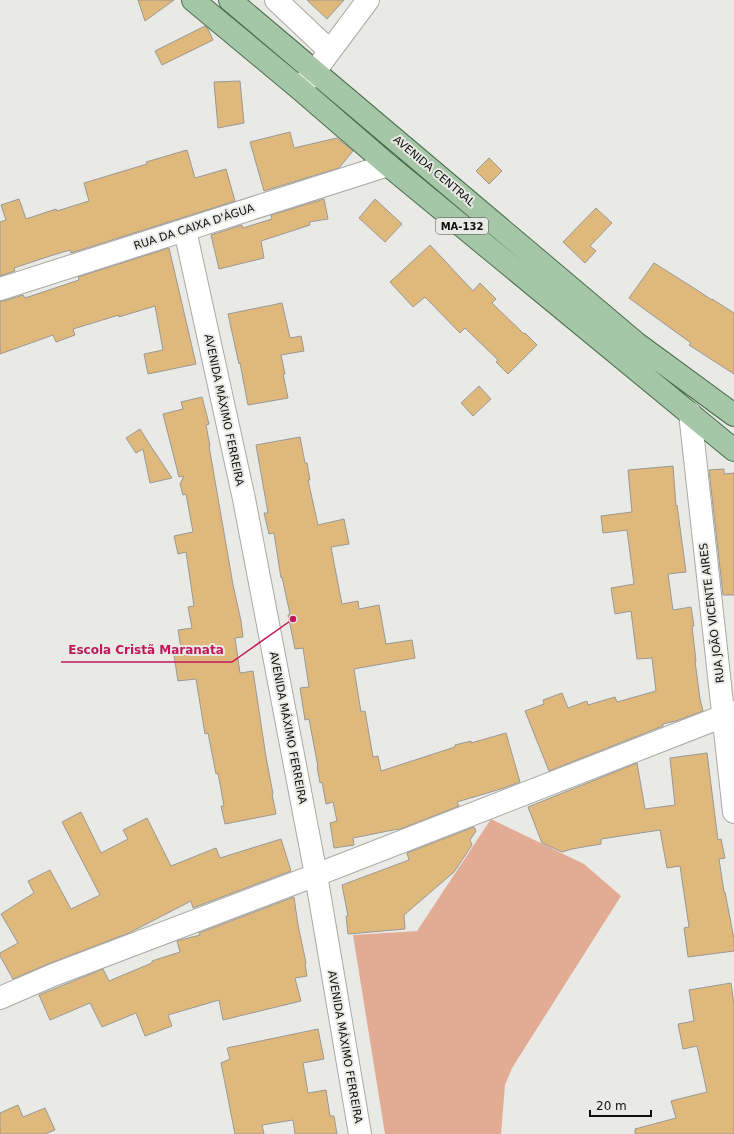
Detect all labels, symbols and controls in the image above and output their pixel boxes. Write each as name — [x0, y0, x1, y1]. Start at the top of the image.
street label: AVENIDA CENTRAL — [391, 133, 478, 209]
street label: RUA DA CAIXA D'ÁGUA — [132, 201, 256, 253]
road number: MA-132 — [436, 218, 488, 234]
street label: AVENIDA MÁXIMO FERREIRA — [202, 333, 247, 488]
street label: RUA JOÃO VICENTE AIRES — [697, 542, 727, 684]
callout: Escola Cristã Maranata — [61, 638, 232, 662]
text: Escola Cristã Maranata — [68, 643, 224, 657]
street label: AVENIDA MÁXIMO FERREIRA — [267, 651, 309, 806]
street label: AVENIDA MÁXIMO FERREIRA — [325, 970, 365, 1125]
scale bar — [590, 1092, 651, 1118]
text: 20 m — [596, 1099, 627, 1113]

